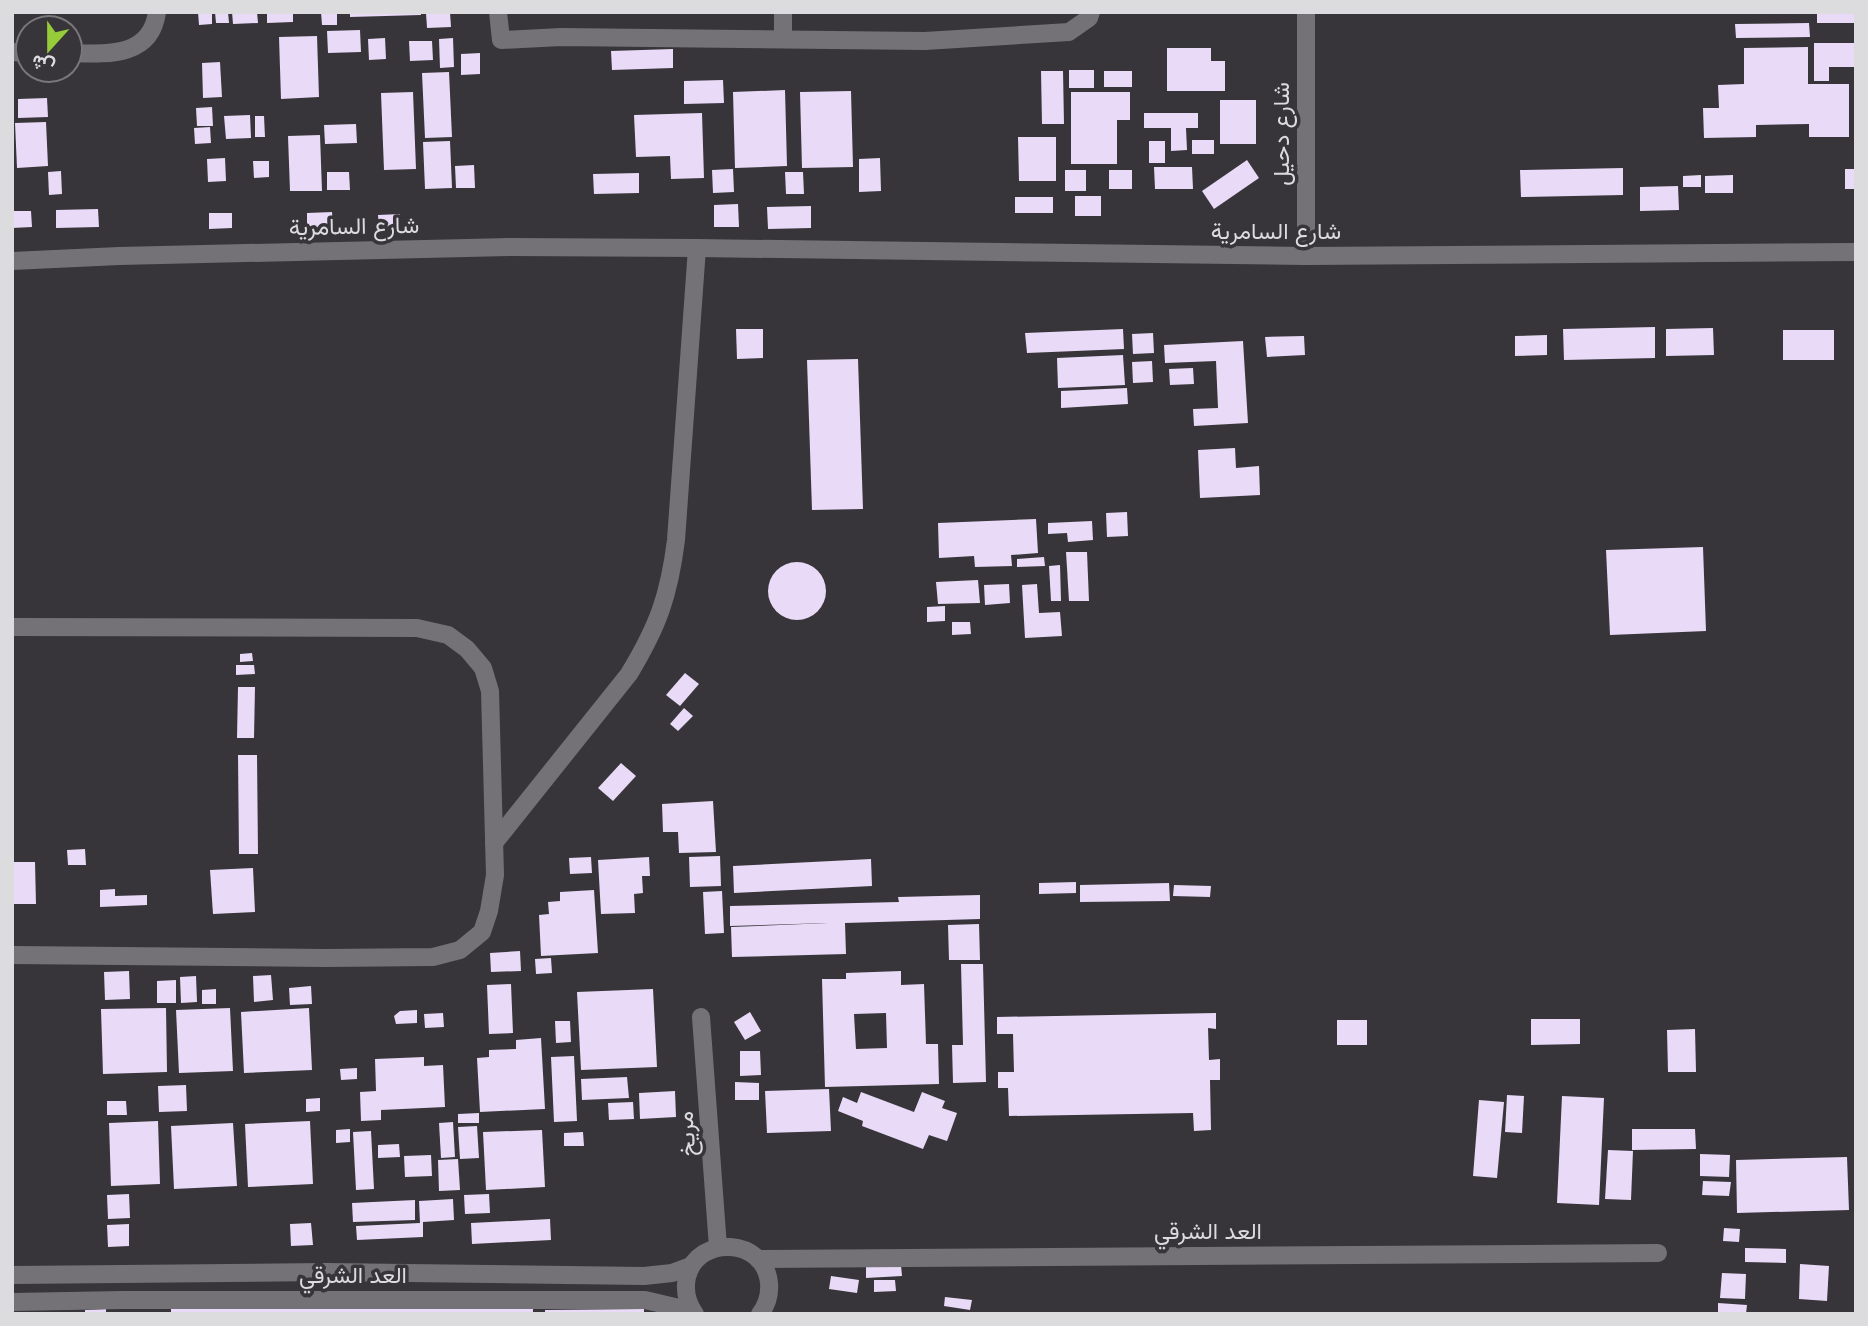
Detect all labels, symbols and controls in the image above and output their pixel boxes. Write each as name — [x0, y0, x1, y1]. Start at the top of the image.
north arrow — [14, 14, 84, 84]
text: ش — [29, 50, 58, 78]
street label: شارع دحيل — [1268, 82, 1297, 186]
street label: شارع السامرية — [289, 212, 419, 243]
street label: شارع السامرية — [1211, 218, 1341, 247]
street label: مريخ — [671, 1110, 704, 1158]
street label: العد الشرقي — [1154, 1218, 1262, 1250]
street label: العد الشرقي — [299, 1262, 407, 1294]

